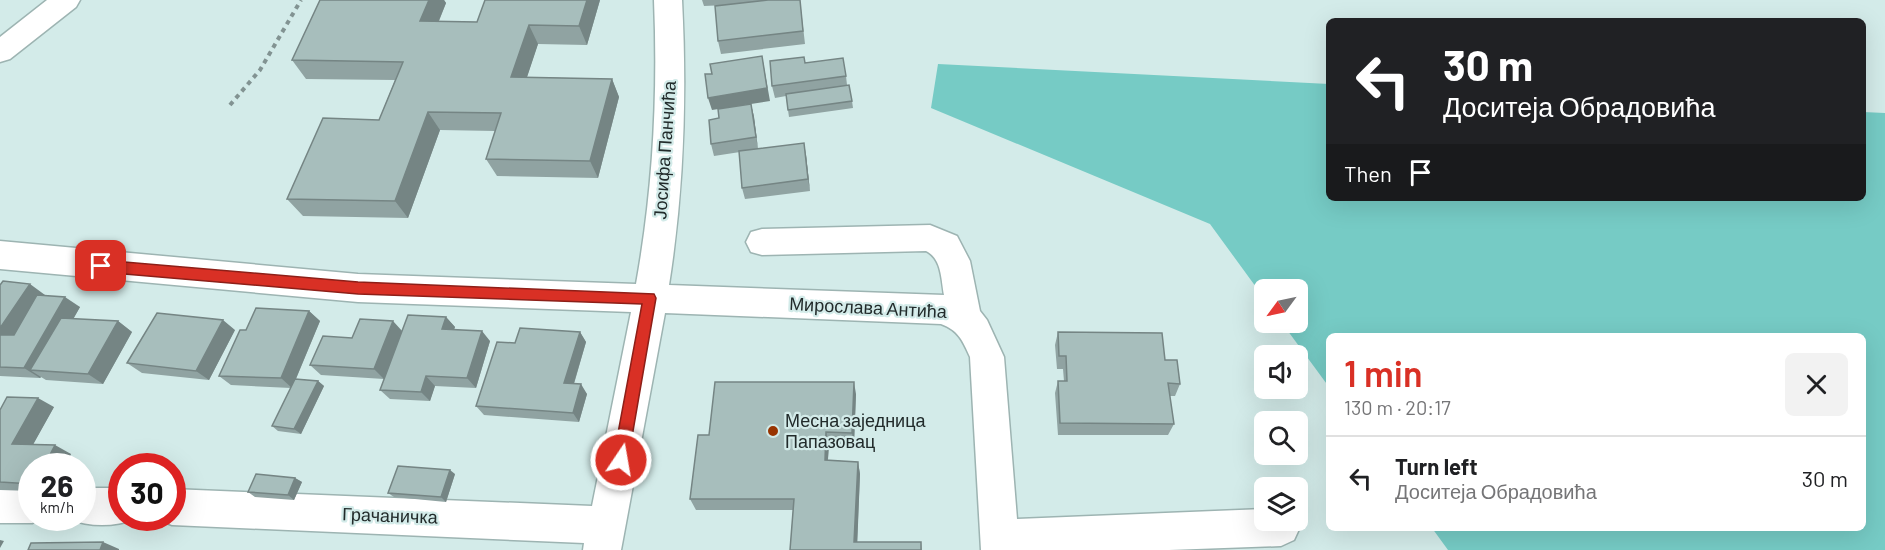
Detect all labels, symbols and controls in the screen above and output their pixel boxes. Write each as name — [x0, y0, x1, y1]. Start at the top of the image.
text: 30 m — [1443, 39, 1533, 89]
icon: left — [1344, 42, 1422, 120]
street label: Јосифа Панчића — [648, 79, 680, 220]
text: Доситеја Обрадовића — [1443, 90, 1715, 122]
icon: arrive — [1404, 156, 1437, 189]
text: Then — [1344, 160, 1392, 186]
pin — [75, 240, 126, 291]
icon: arrive — [84, 249, 117, 282]
north arrow — [1254, 279, 1308, 333]
map controls — [1254, 279, 1308, 531]
street label: Мирослава Антића — [789, 292, 948, 322]
button: sound — [1254, 345, 1308, 399]
text: 1 min — [1344, 351, 1423, 394]
button: close — [1785, 353, 1848, 416]
text: 130 m · 20:17 — [1344, 395, 1451, 419]
place label: Месна заједница Папазовац — [785, 409, 926, 452]
button: search — [1254, 411, 1308, 465]
marker: Месна заједница Папазовац — [766, 424, 780, 438]
position arrow — [589, 428, 653, 492]
speed limit sign: 30 — [108, 453, 186, 531]
text: Turn left — [1395, 453, 1478, 479]
icon: left — [1344, 462, 1377, 495]
text: 30 m — [1802, 465, 1848, 491]
text: 26 — [41, 467, 73, 503]
button: layers — [1254, 477, 1308, 531]
text: Доситеја Обрадовића — [1395, 479, 1597, 503]
text: km/h — [40, 498, 74, 516]
street label: Грачаничка — [342, 502, 439, 528]

